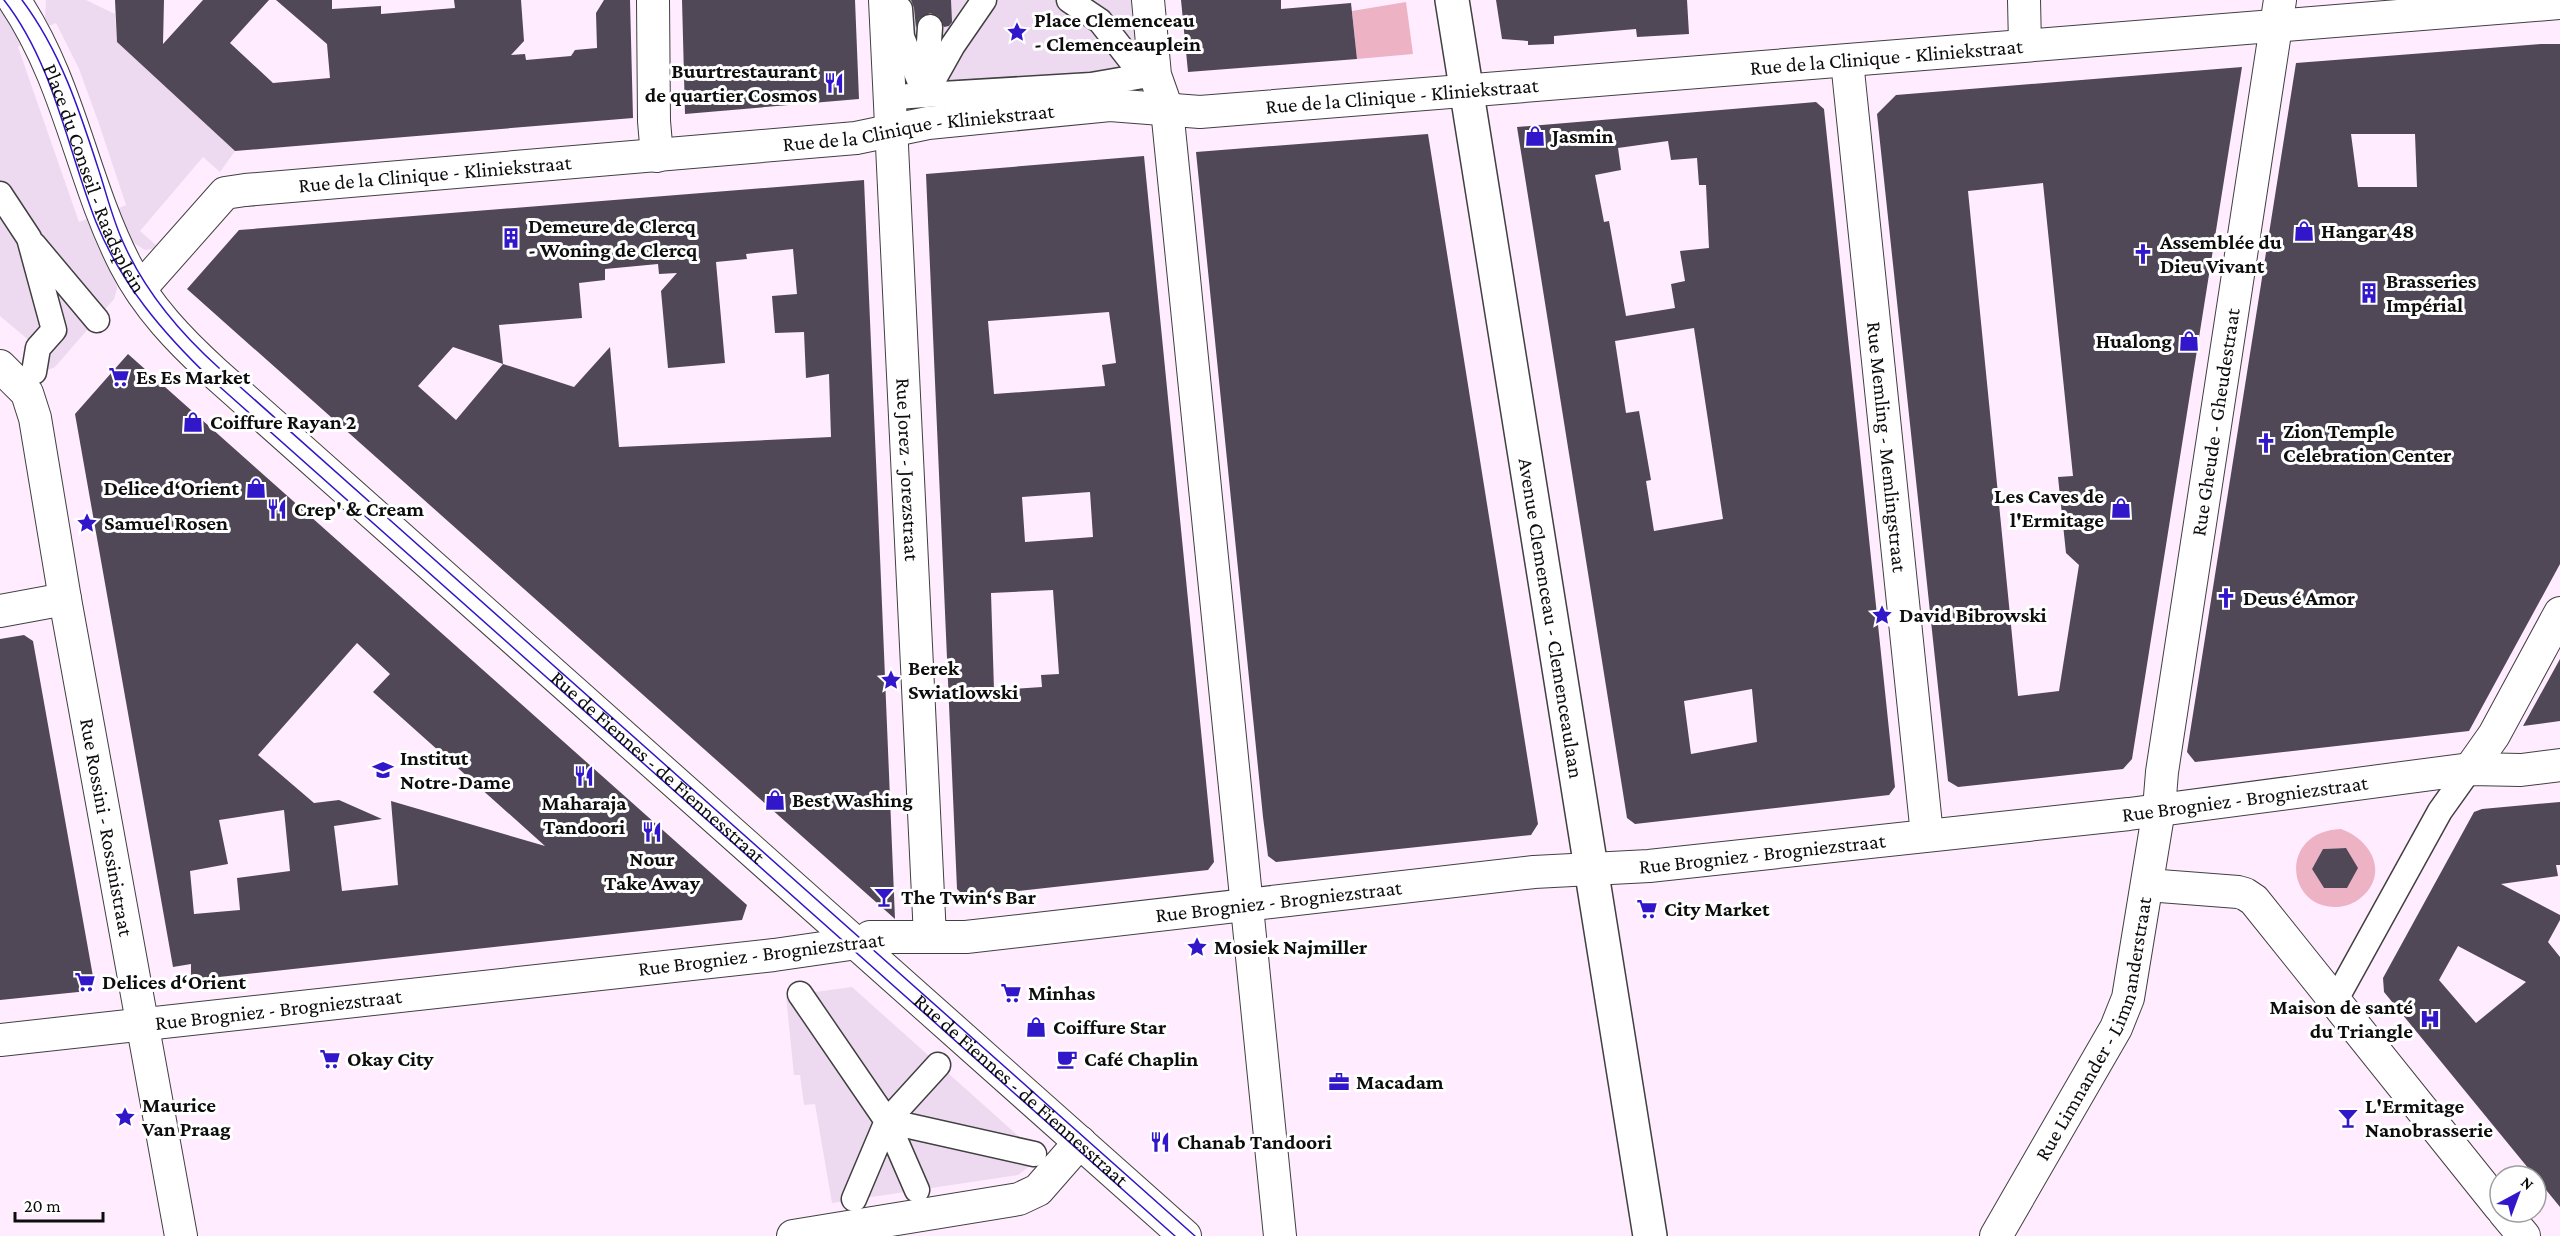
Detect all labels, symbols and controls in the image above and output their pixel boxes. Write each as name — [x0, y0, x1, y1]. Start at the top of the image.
place label: Place Clemenceau - Clemenceauplein — [1034, 8, 1201, 56]
place icon: Place Clemenceau - Clemenceauplein — [1005, 20, 1029, 44]
street label: Rue de la Clinique - Kliniekstraat — [1749, 34, 2025, 80]
place label: Buurtrestaurant de quartier Cosmos — [645, 59, 817, 107]
street label: Place du Conseil - Raadsplein — [38, 60, 151, 297]
restaurant icon: Buurtrestaurant de quartier Cosmos — [822, 71, 846, 95]
street label: Rue de la Clinique - Kliniekstraat — [1265, 73, 1540, 119]
street label: Rue de la Clinique - Kliniekstraat — [782, 98, 1056, 156]
shop icon: Jasmin — [1523, 124, 1547, 148]
place label: Jasmin — [1550, 124, 1614, 148]
street label: Rue de la Clinique - Kliniekstraat — [297, 150, 573, 197]
place label: Demeure de Clercq - Woning de Clercq — [528, 214, 698, 262]
shop icon: Hangar 48 — [2292, 219, 2316, 243]
place label: Hangar 48 — [2321, 219, 2414, 243]
building icon: Demeure de Clercq - Woning de Clercq — [499, 226, 523, 250]
place label: Assemblée du Dieu Vivant — [2159, 230, 2282, 278]
church icon: Assemblée du Dieu Vivant — [2131, 242, 2155, 266]
place label: Brasseries Impérial — [2386, 269, 2477, 317]
building icon: Brasseries Impérial — [2357, 281, 2381, 305]
street label: Rue Gheude - Gheudestraat — [2186, 305, 2245, 538]
street label: Rue Memling - Memlingstraat — [1862, 320, 1912, 574]
place label: Hualong — [2096, 329, 2172, 353]
shop icon: Hualong — [2177, 329, 2201, 353]
supermarket icon: Es Es Market — [107, 365, 131, 389]
place label: Es Es Market — [136, 365, 251, 389]
street label: Rue Jorez - Jorezstraat — [891, 377, 924, 563]
shop icon: Coiffure Rayan 2 — [181, 410, 205, 434]
place label: Coiffure Rayan 2 — [210, 410, 357, 434]
place label: Zion Temple Celebration Center — [2283, 419, 2452, 467]
church icon: Zion Temple Celebration Center — [2254, 431, 2278, 455]
street label: Avenue Clemenceau - Clemenceaulaan — [1514, 456, 1589, 780]
place label: Delice d‘Orient — [104, 476, 239, 500]
shop icon: Delice d‘Orient — [244, 476, 268, 500]
place label: Les Caves de l'Ermitage — [1994, 484, 2104, 532]
shop icon: Les Caves de l'Ermitage — [2109, 496, 2133, 520]
restaurant icon: Crep' & Cream — [265, 497, 289, 521]
place label: Crep' & Cream — [294, 497, 424, 521]
place icon: Samuel Rosen — [75, 511, 99, 535]
place label: Samuel Rosen — [104, 511, 228, 535]
church icon: Deus é Amor — [2214, 586, 2238, 610]
place label: Deus é Amor — [2243, 586, 2356, 610]
place icon: David Bibrowski — [1870, 603, 1894, 627]
place label: David Bibrowski — [1899, 603, 2047, 627]
place label: Berek Swiatlowski — [908, 656, 1018, 704]
street label: Rue de Fiennes - de Fiennesstraat — [546, 666, 771, 869]
place icon: Berek Swiatlowski — [879, 668, 903, 692]
street label: Rue Rossini - Rossinistraat — [75, 716, 138, 939]
place label: Institut Notre-Dame — [400, 746, 511, 794]
school or university icon: Institut Notre-Dame — [371, 758, 395, 782]
restaurant icon: Maharaja Tandoori — [572, 764, 596, 788]
street label: Rue Brogniez - Brogniezstraat — [2121, 770, 2370, 827]
shop icon: Best Washing — [763, 788, 787, 812]
place label: Best Washing — [792, 788, 913, 812]
place label: Maharaja Tandoori — [541, 791, 627, 839]
restaurant icon: Nour Take Away — [640, 820, 664, 844]
street label: Rue Brogniez - Brogniezstraat — [1638, 828, 1888, 879]
place label: Nour Take Away — [604, 847, 701, 895]
street label: Rue Brogniez - Brogniezstraat — [1154, 875, 1404, 927]
bar icon: The Twin‘s Bar — [872, 885, 896, 909]
place label: The Twin‘s Bar — [901, 885, 1037, 909]
street label: Rue Limnander - Limnanderstraat — [2030, 894, 2157, 1165]
supermarket icon: City Market — [1635, 897, 1659, 921]
place label: City Market — [1664, 897, 1770, 921]
street label: Rue Brogniez - Brogniezstraat — [637, 927, 886, 981]
place icon: Mosiek Najmiller — [1185, 935, 1209, 959]
place label: Mosiek Najmiller — [1214, 935, 1368, 959]
supermarket icon: Delices d‘Orient — [73, 970, 97, 994]
place label: Delices d‘Orient — [102, 970, 246, 994]
supermarket icon: Minhas — [999, 981, 1023, 1005]
place label: Minhas — [1028, 981, 1096, 1005]
street label: Rue Brogniez - Brogniezstraat — [154, 984, 404, 1035]
street label: Rue de Fiennes - de Fiennesstraat — [909, 989, 1134, 1192]
place label: Maison de santé du Triangle — [2270, 995, 2413, 1043]
hospital icon: Maison de santé du Triangle — [2418, 1007, 2442, 1031]
shop icon: Coiffure Star — [1024, 1015, 1048, 1039]
place label: Coiffure Star — [1053, 1015, 1167, 1039]
supermarket icon: Okay City — [318, 1047, 342, 1071]
place label: Okay City — [347, 1047, 434, 1071]
cafe icon: Café Chaplin — [1055, 1047, 1079, 1071]
place label: Café Chaplin — [1084, 1047, 1198, 1071]
office icon: Macadam — [1327, 1070, 1351, 1094]
place label: Macadam — [1356, 1070, 1444, 1094]
place label: Maurice Van Praag — [141, 1093, 231, 1141]
place label: L'Ermitage Nanobrasserie — [2365, 1094, 2493, 1142]
place icon: Maurice Van Praag — [113, 1105, 137, 1129]
bar icon: L'Ermitage Nanobrasserie — [2336, 1106, 2360, 1130]
restaurant icon: Chanab Tandoori — [1148, 1130, 1172, 1154]
place label: Chanab Tandoori — [1177, 1130, 1332, 1154]
north arrow — [2488, 1164, 2548, 1224]
text: N — [2518, 1173, 2537, 1193]
scale bar — [15, 1185, 104, 1223]
text: 20 m — [24, 1196, 61, 1216]

